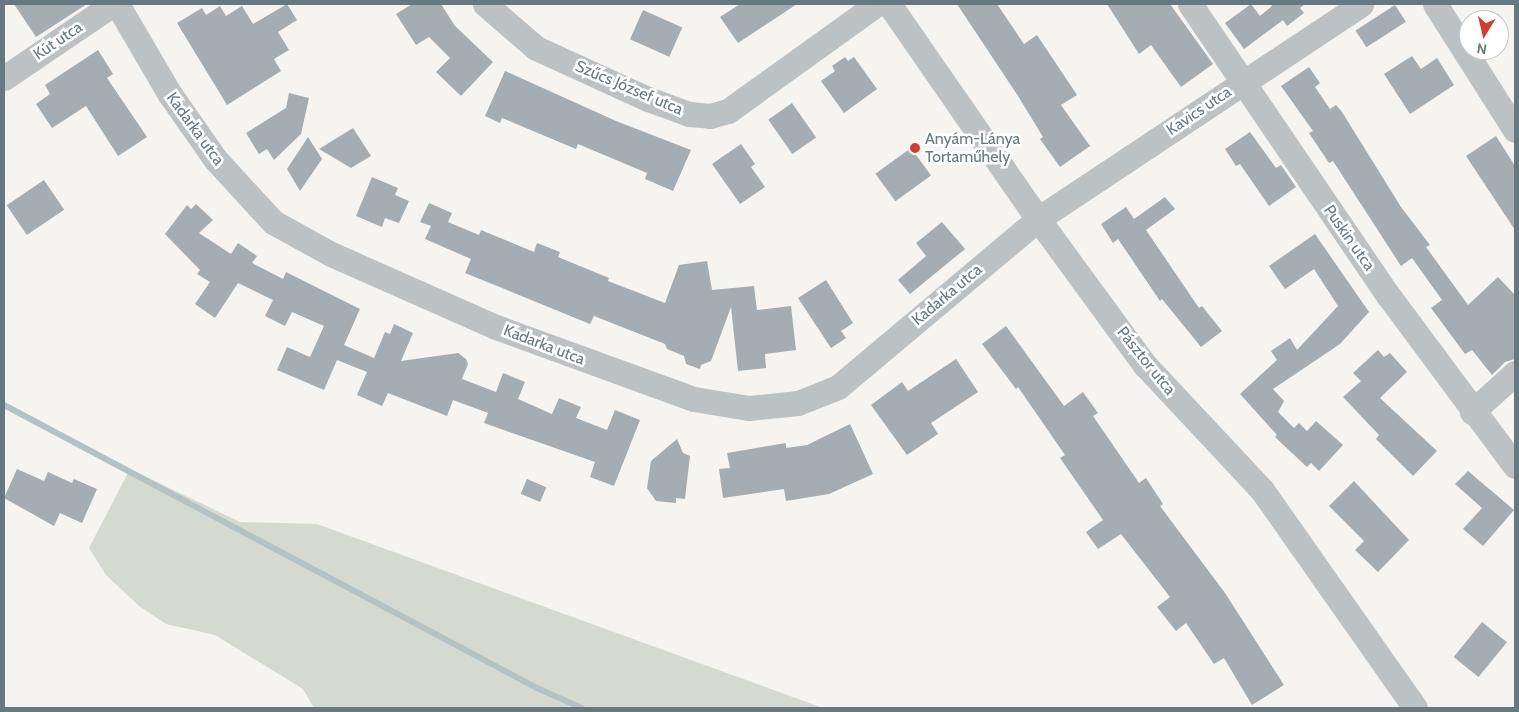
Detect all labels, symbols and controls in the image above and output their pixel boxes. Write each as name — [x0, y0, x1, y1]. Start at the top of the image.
north arrow — [1459, 10, 1509, 60]
street label: Kút utca — [30, 18, 86, 64]
text: N — [1476, 39, 1488, 58]
street label: Szűcs József utca — [572, 57, 686, 119]
street label: Kavics utca — [1163, 82, 1235, 140]
street label: Kadarka utca — [162, 89, 228, 169]
place label: Anyám-Lánya Tortaműhely — [925, 129, 1020, 167]
marker: Anyám-Lánya Tortaműhely — [909, 142, 921, 154]
street label: Puskin utca — [1319, 201, 1379, 275]
street label: Kadarka utca — [908, 260, 986, 330]
street label: Kadarka utca — [501, 321, 587, 369]
street label: Pásztor utca — [1113, 323, 1179, 399]

